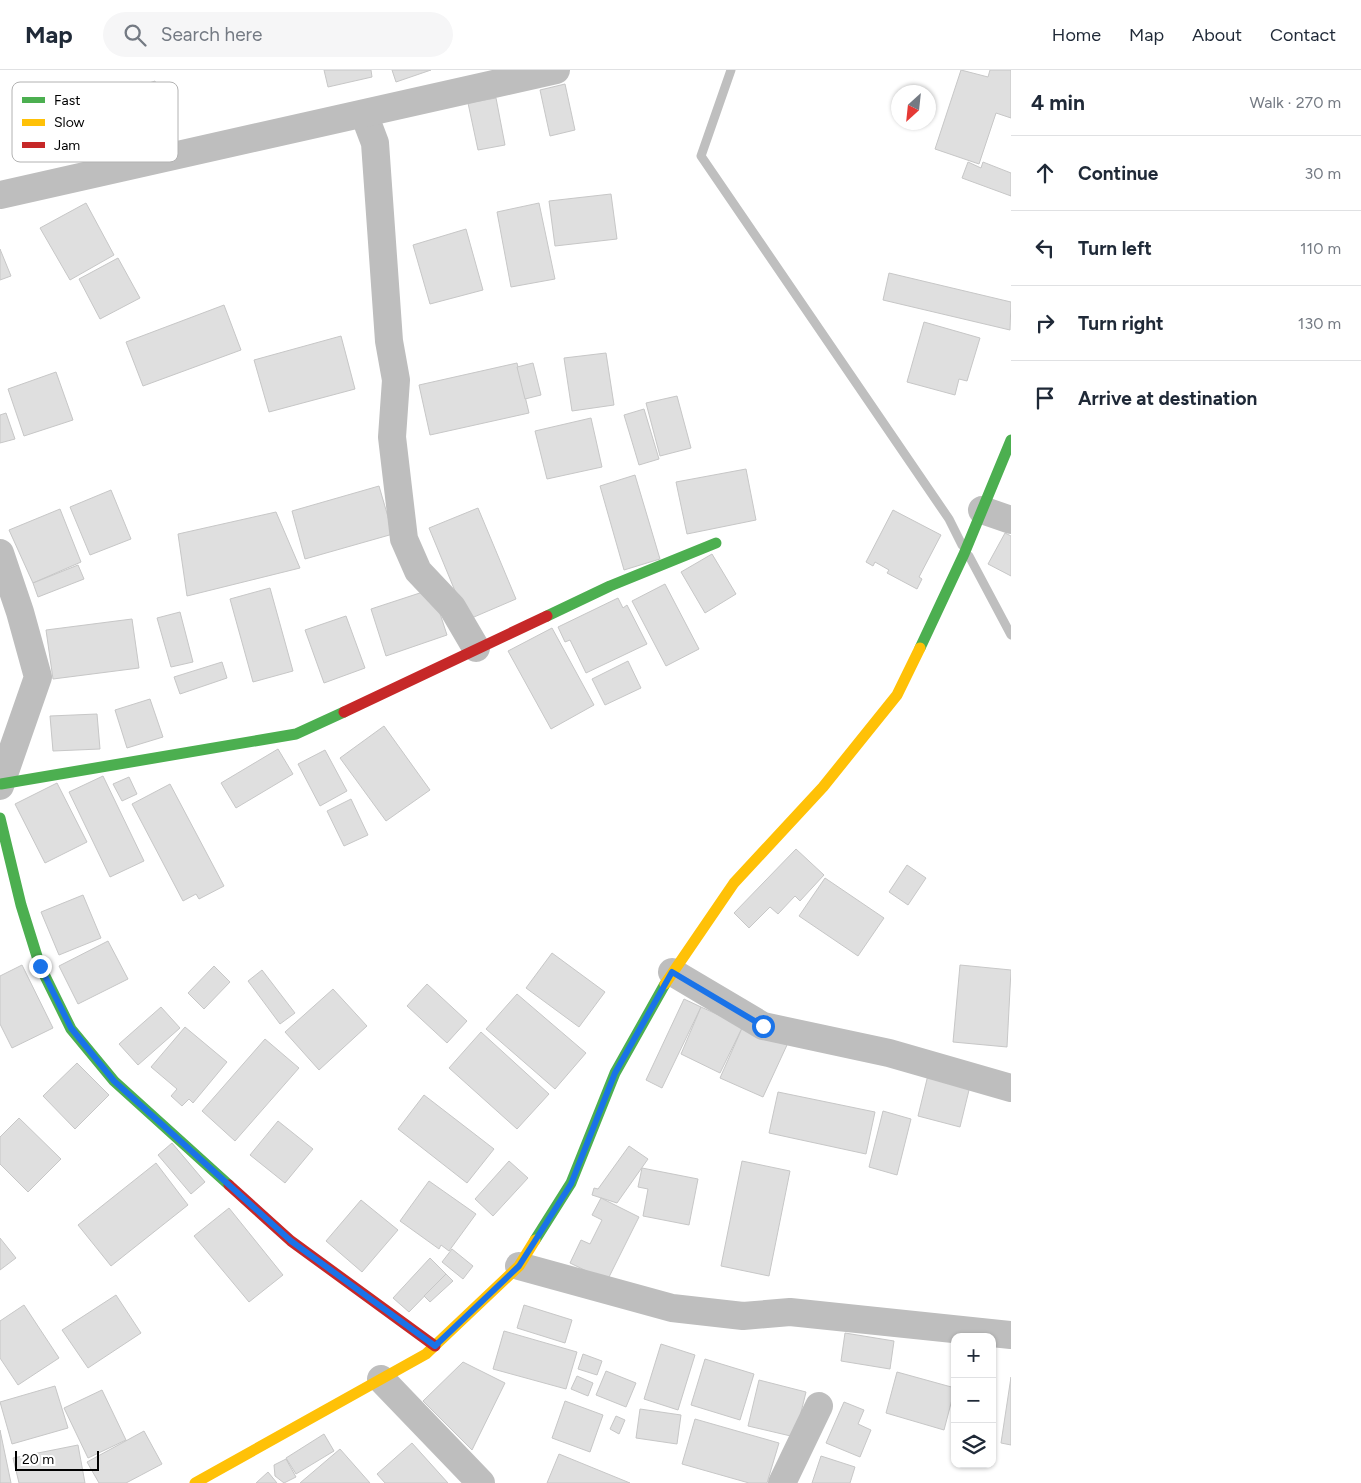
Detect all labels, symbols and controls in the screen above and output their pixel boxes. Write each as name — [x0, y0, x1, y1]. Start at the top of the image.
search box — [103, 12, 453, 57]
text: Map — [25, 20, 73, 49]
icon: search — [121, 21, 149, 49]
text: Search here — [161, 23, 262, 46]
text: Home — [1052, 24, 1101, 46]
text: Map — [1129, 24, 1164, 46]
text: About — [1192, 24, 1242, 46]
text: Contact — [1270, 24, 1336, 46]
legend — [12, 82, 178, 162]
north arrow — [891, 85, 936, 130]
text: 4 min — [1031, 90, 1085, 115]
text: Fast — [54, 92, 80, 109]
text: Walk · 270 m — [1250, 93, 1341, 112]
text: Slow — [54, 114, 85, 131]
text: Jam — [54, 137, 80, 154]
icon: ahead — [1031, 159, 1059, 187]
text: Continue — [1078, 162, 1158, 185]
text: 30 m — [1304, 164, 1341, 183]
icon: left — [1031, 234, 1059, 262]
text: Turn left — [1078, 237, 1152, 260]
text: 110 m — [1300, 239, 1341, 258]
icon: right — [1031, 309, 1059, 337]
text: Turn right — [1078, 312, 1164, 335]
text: 130 m — [1298, 314, 1341, 333]
icon: arrive — [1031, 384, 1059, 412]
text: Arrive at destination — [1078, 387, 1257, 410]
route end — [29, 955, 52, 978]
route start — [752, 1015, 775, 1038]
map controls — [951, 1333, 996, 1468]
button: + — [951, 1333, 996, 1378]
button: − — [951, 1378, 996, 1423]
button: layers — [951, 1423, 996, 1468]
scale bar — [15, 1448, 99, 1471]
text: 20 m — [22, 1451, 54, 1468]

